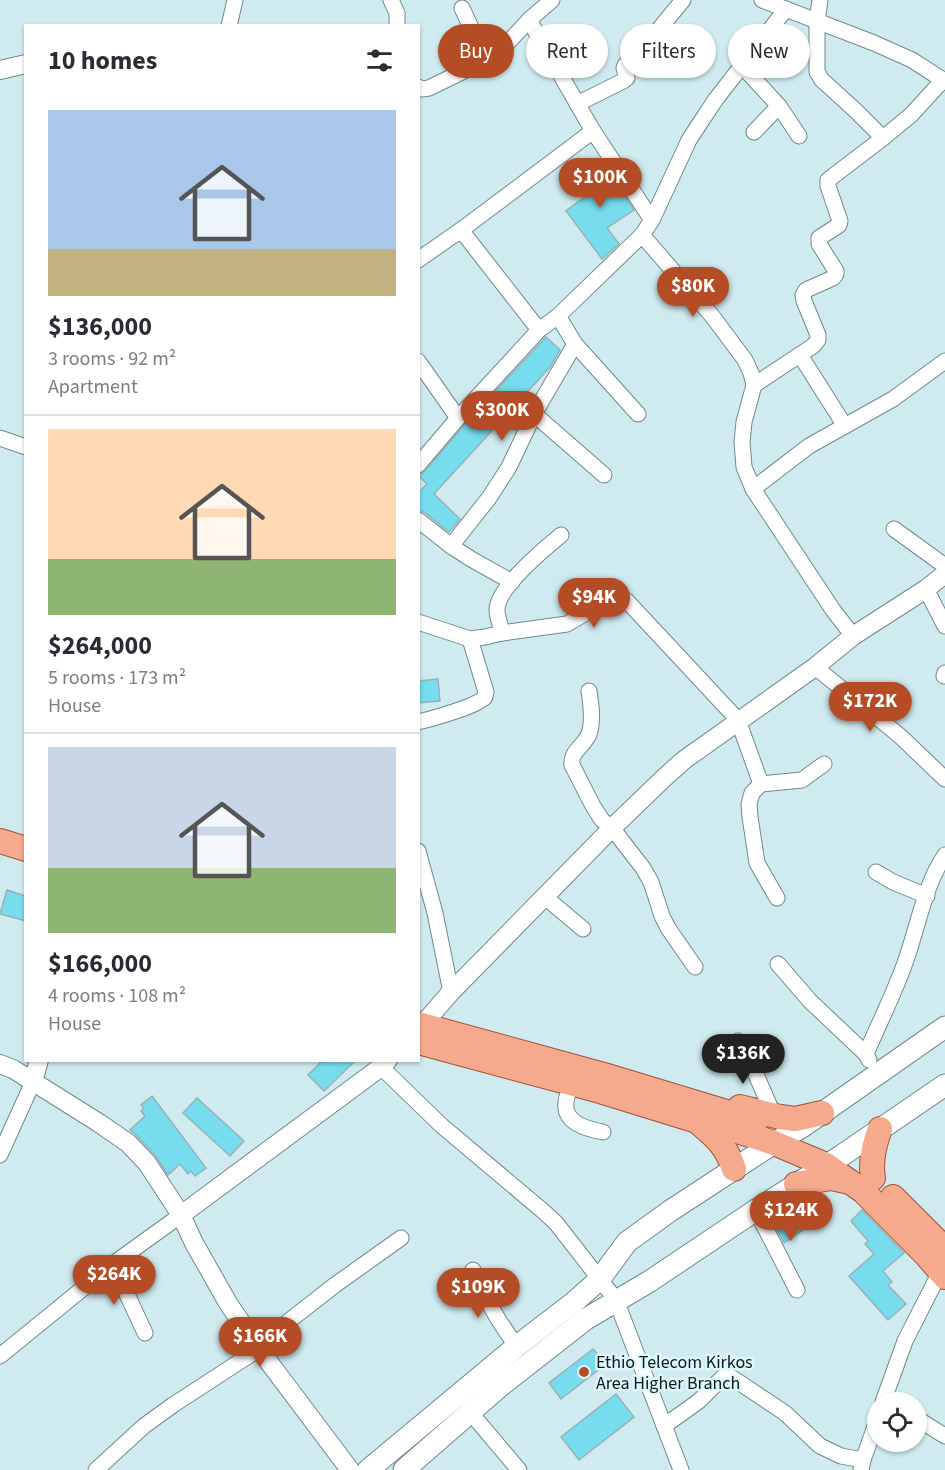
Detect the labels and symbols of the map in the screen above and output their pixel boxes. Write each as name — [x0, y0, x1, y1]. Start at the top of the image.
pin: $100K — [558, 158, 642, 209]
pin: $80K — [657, 267, 729, 318]
pin: $300K — [460, 391, 544, 442]
pin: $94K — [558, 578, 630, 629]
pin: $172K — [828, 682, 912, 733]
pin: $136K — [701, 1034, 785, 1085]
pin: $124K — [749, 1191, 833, 1242]
pin: $264K — [72, 1255, 156, 1306]
pin: $109K — [436, 1268, 520, 1319]
pin: $166K — [218, 1317, 302, 1368]
place label: Ethio Telecom Kirkos Area Higher Branch — [596, 1350, 753, 1396]
marker: Ethio Telecom Kirkos Area Higher Branch — [577, 1365, 591, 1379]

